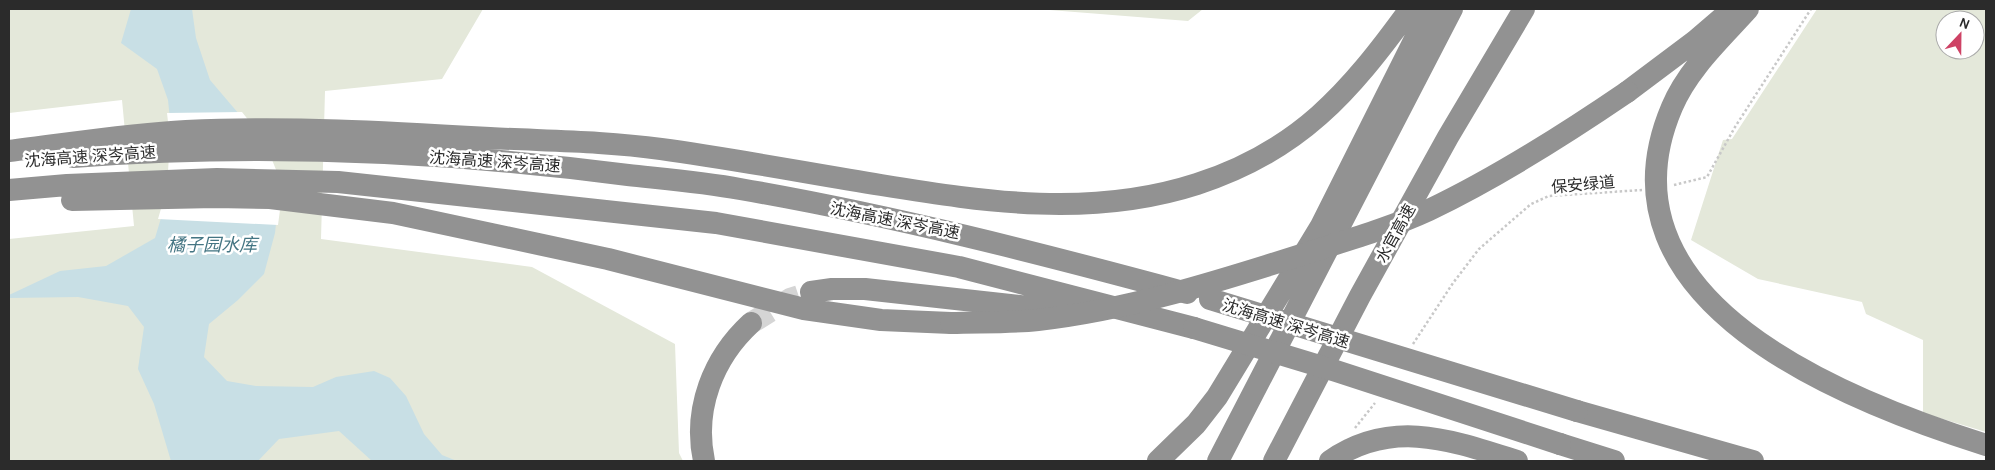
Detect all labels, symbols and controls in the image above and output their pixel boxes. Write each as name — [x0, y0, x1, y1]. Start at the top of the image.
north arrow — [1935, 10, 1985, 60]
text: N — [1957, 14, 1973, 33]
street label: 沈海高速 深岑高速 — [24, 142, 156, 171]
street label: 沈海高速 深岑高速 — [429, 147, 561, 176]
street label: 保安绿道 — [1550, 172, 1616, 197]
street label: 沈海高速 深岑高速 — [828, 199, 961, 242]
street label: 水官高速 — [1372, 201, 1419, 266]
water label: 橘子园水库 — [167, 234, 260, 256]
street label: 沈海高速 深岑高速 — [1220, 295, 1352, 352]

